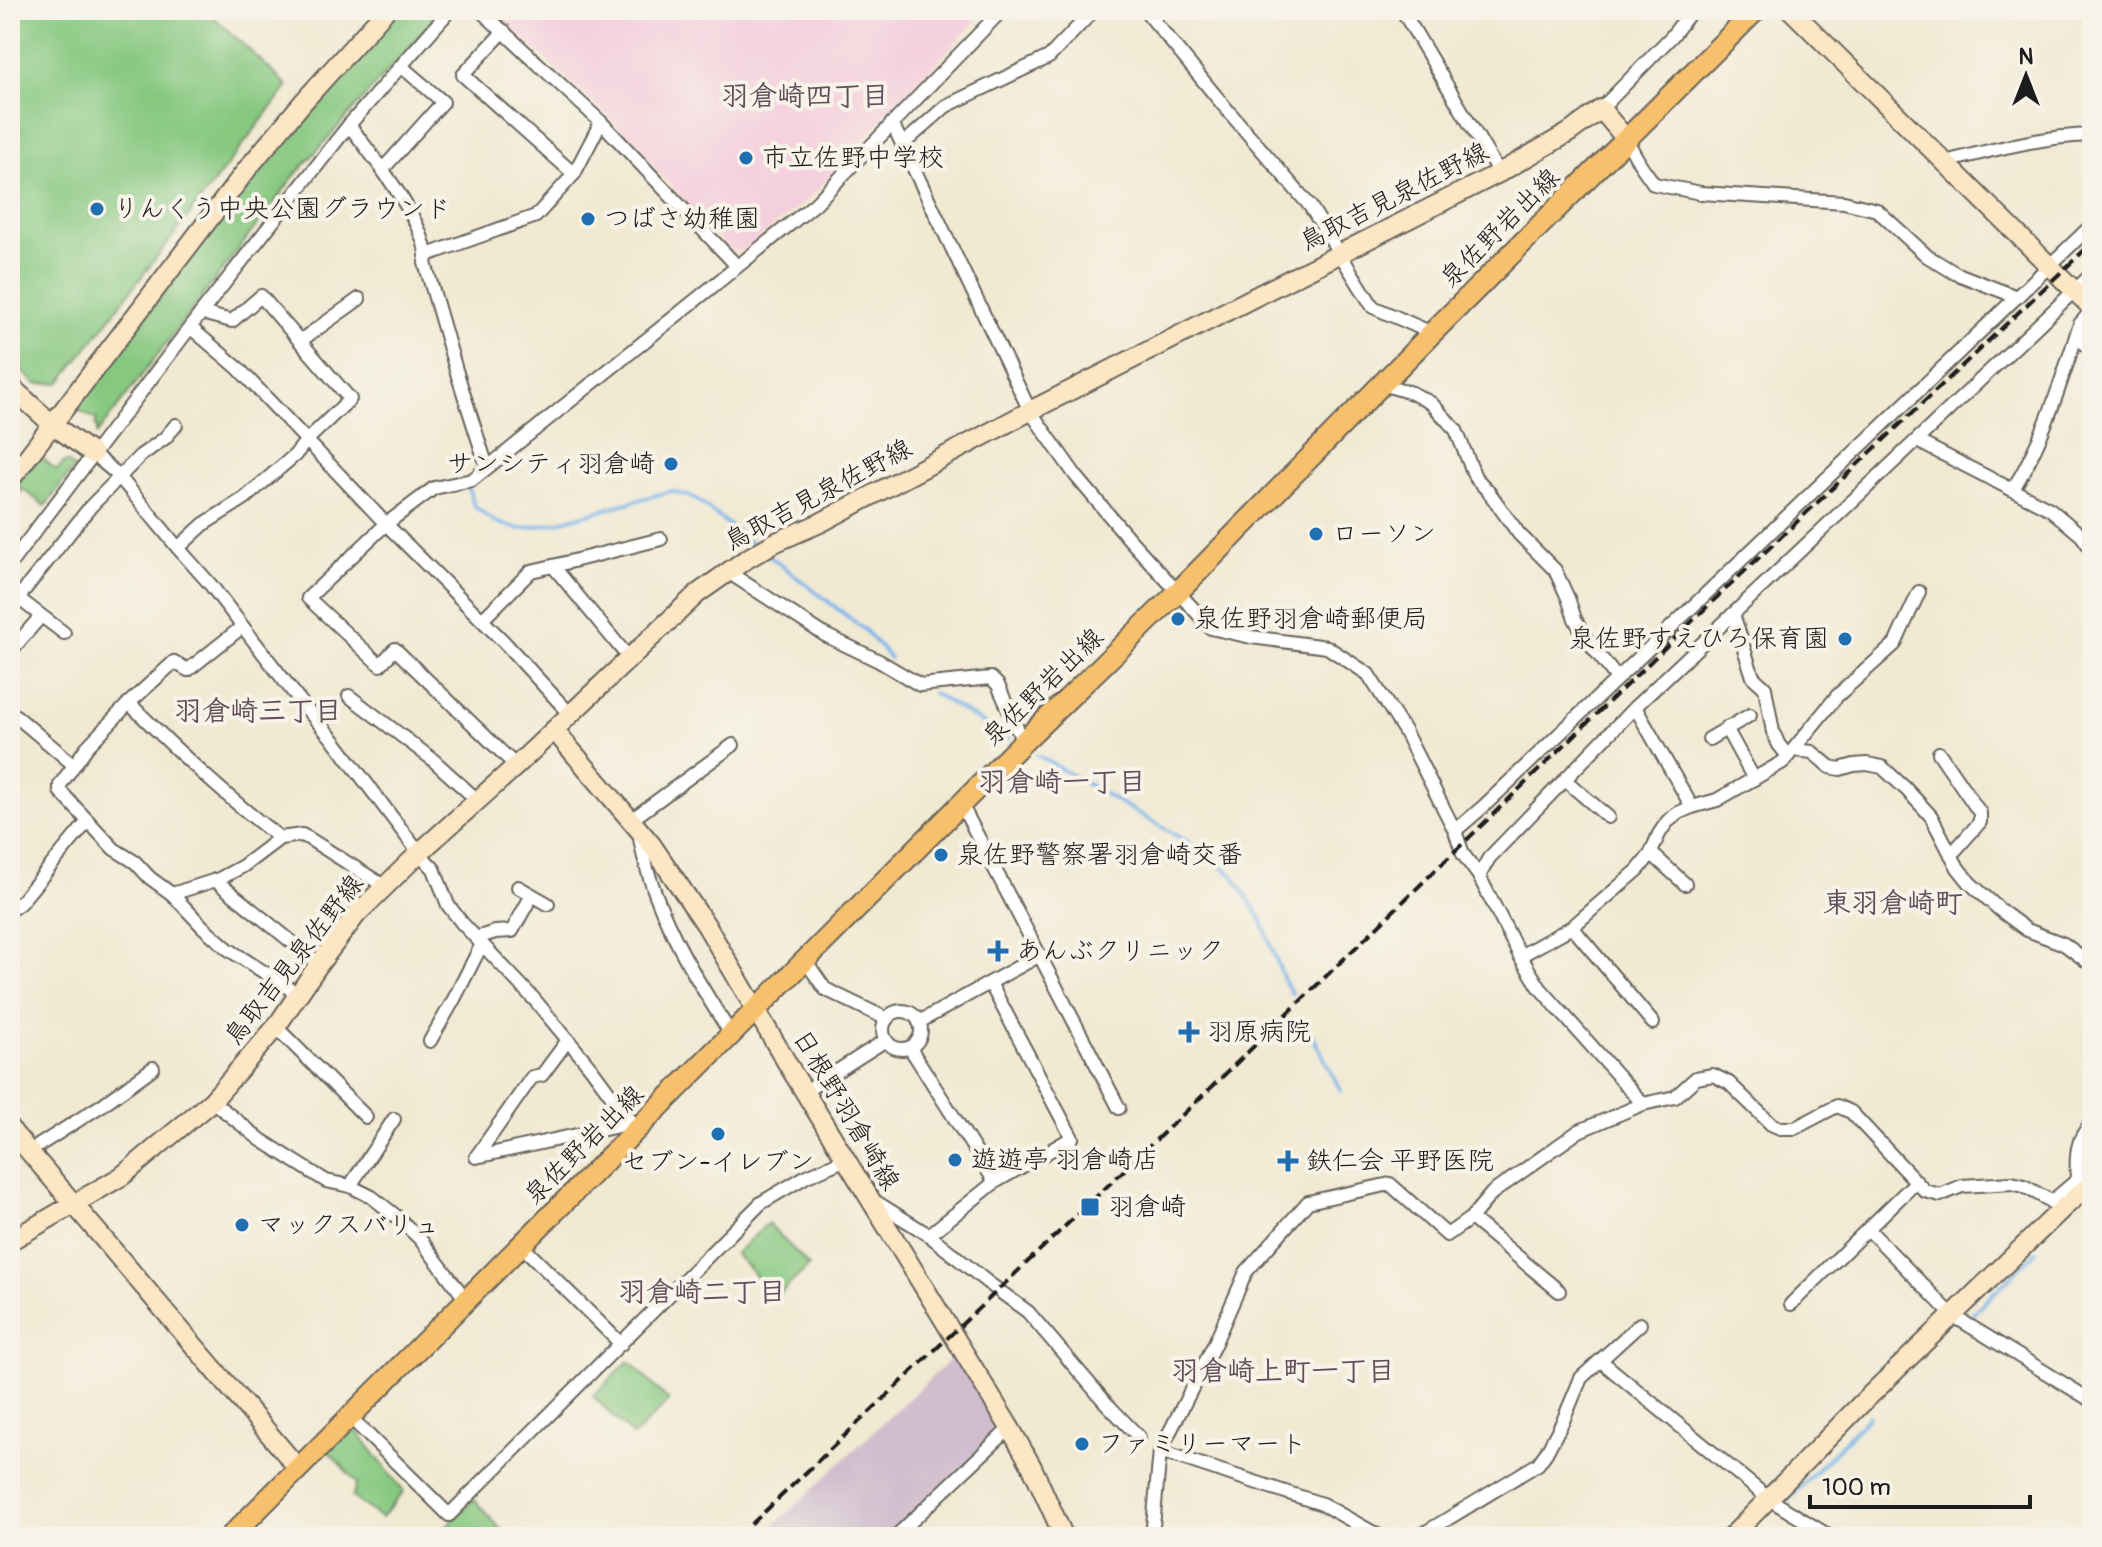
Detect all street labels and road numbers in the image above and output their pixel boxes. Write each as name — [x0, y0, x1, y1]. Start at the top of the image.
street label: 鳥取吉見泉佐野線 — [1294, 136, 1494, 258]
street label: 泉佐野岩出線 — [1434, 162, 1566, 294]
street label: 鳥取吉見泉佐野線 — [719, 432, 917, 558]
street label: 泉佐野岩出線 — [976, 621, 1110, 753]
street label: 鳥取吉見泉佐野線 — [217, 868, 371, 1052]
street label: 日根野羽倉崎線 — [785, 1024, 907, 1196]
street label: 泉佐野岩出線 — [518, 1079, 650, 1211]

